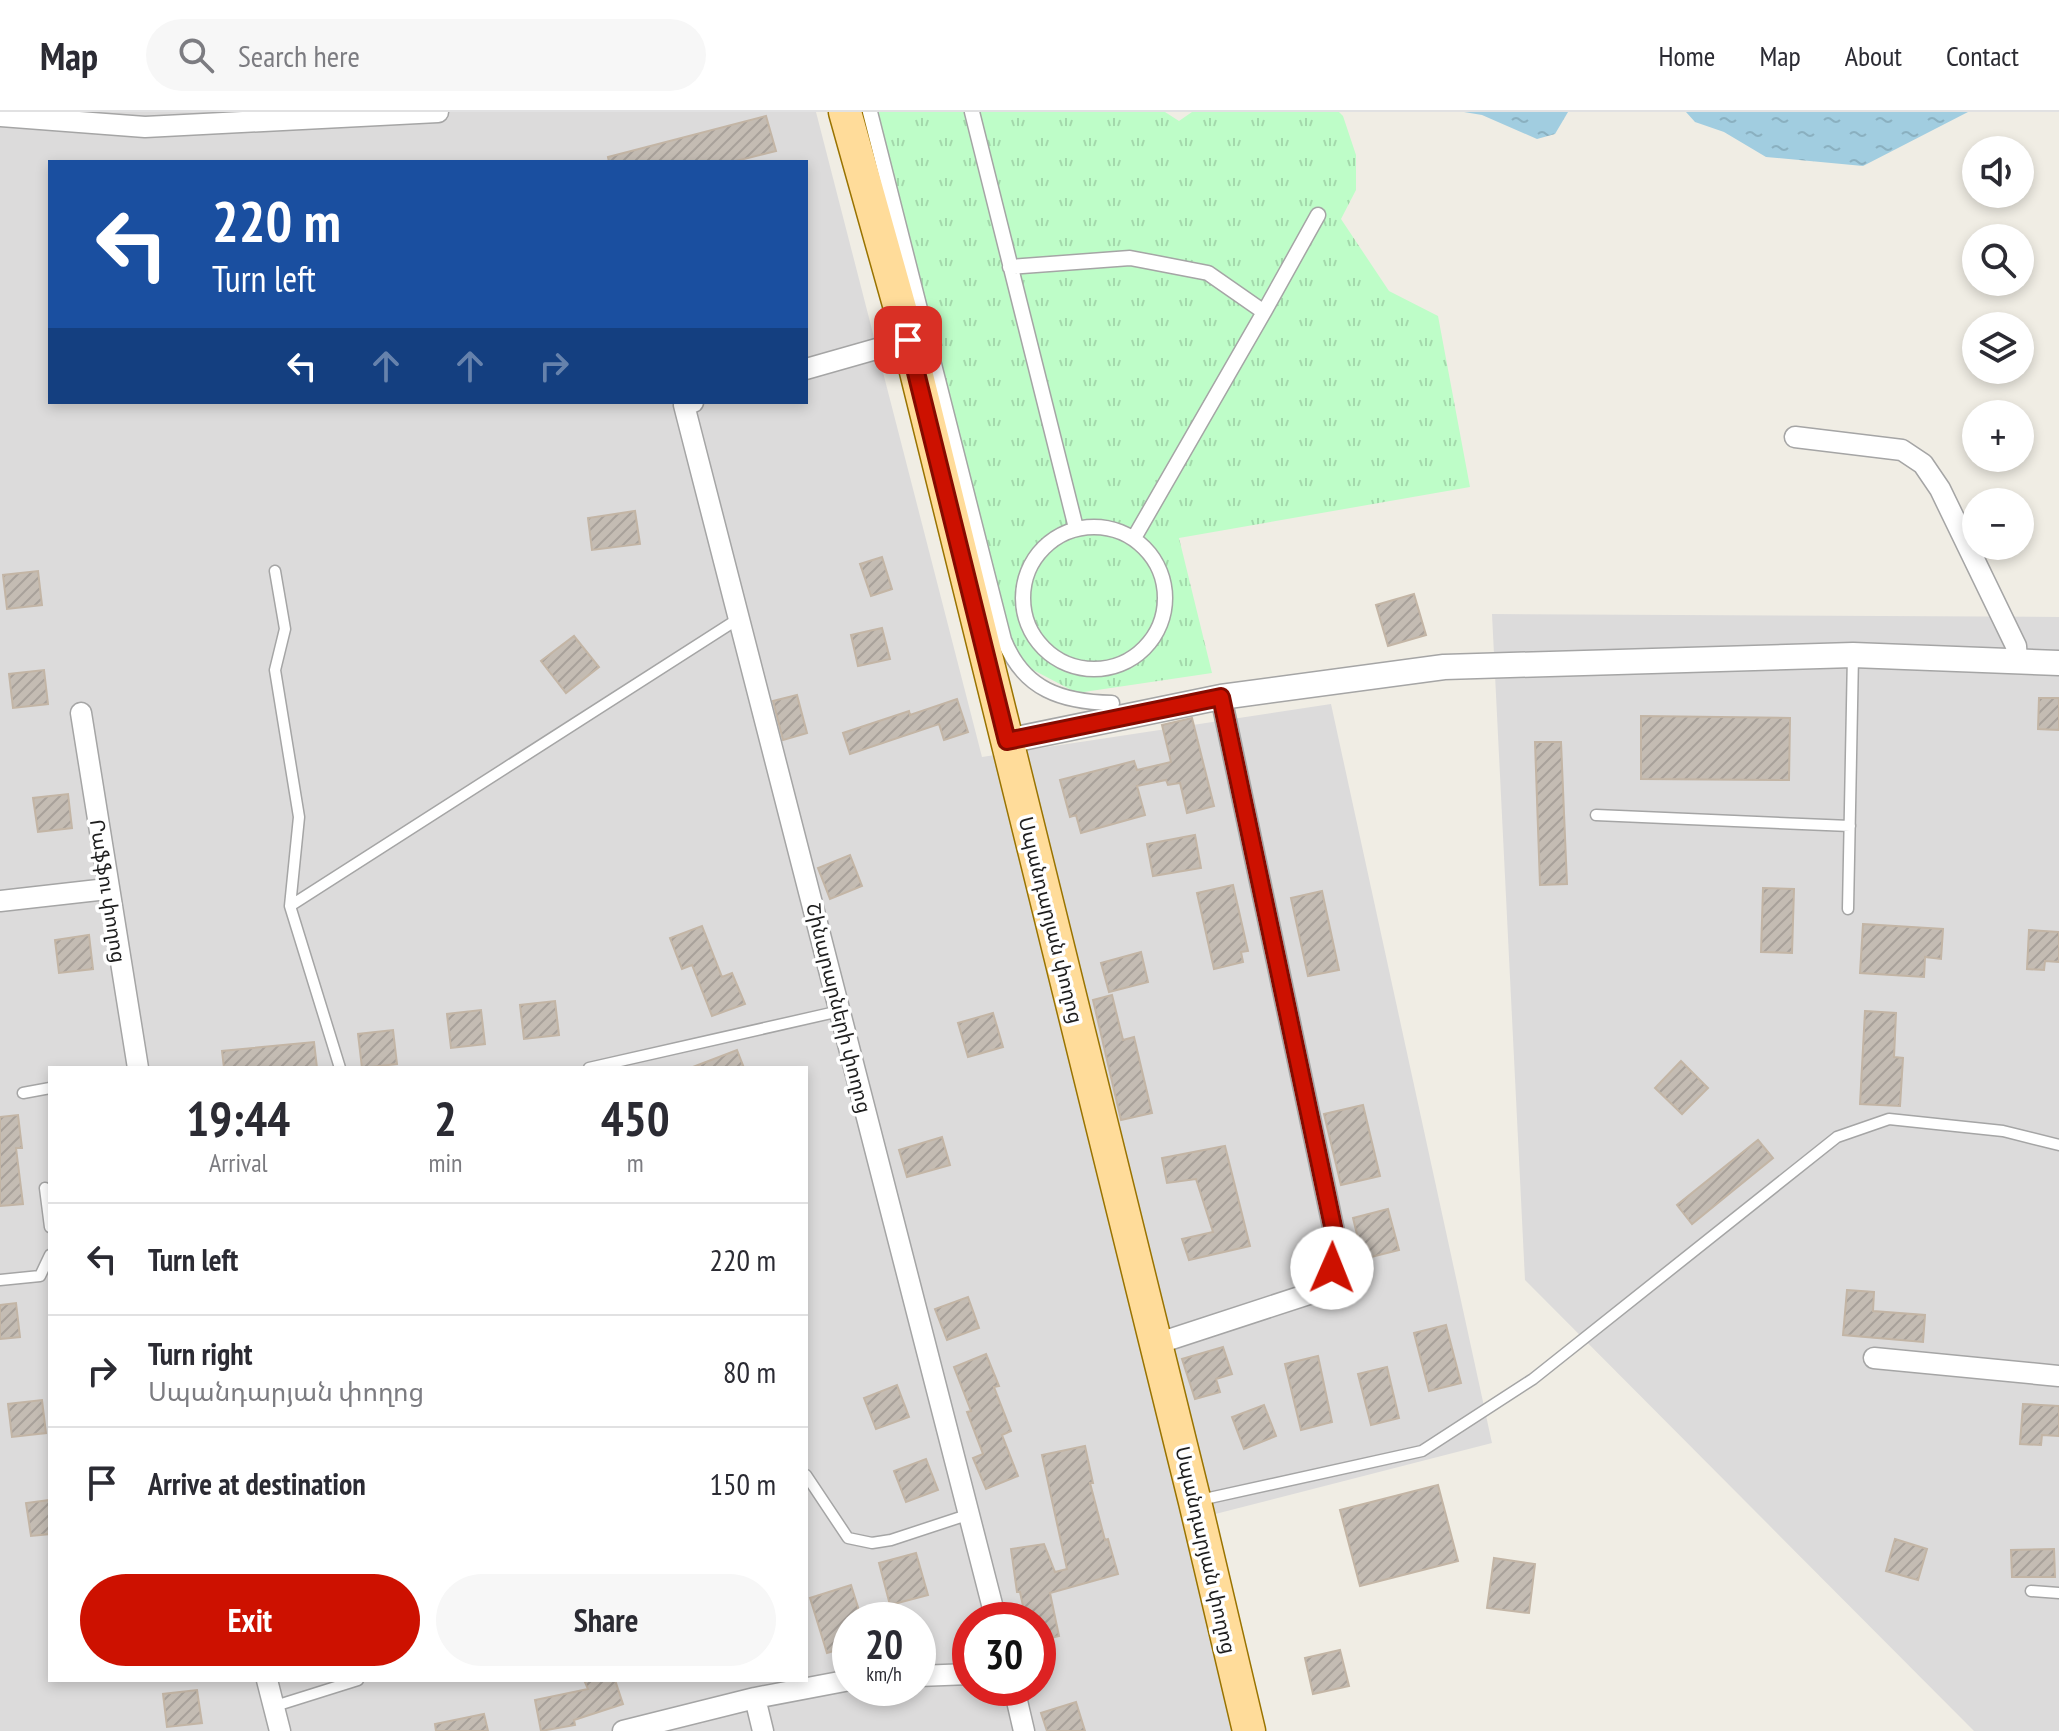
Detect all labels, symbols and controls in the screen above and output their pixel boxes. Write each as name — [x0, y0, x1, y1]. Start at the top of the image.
search box — [146, 19, 706, 91]
text: Map — [40, 31, 98, 80]
icon: search — [174, 33, 218, 77]
text: Search here — [238, 36, 360, 75]
text: Home — [1659, 37, 1715, 74]
text: Map — [1759, 37, 1801, 74]
text: About — [1845, 37, 1902, 74]
text: Contact — [1946, 37, 2019, 74]
map controls — [1962, 136, 2034, 560]
button: sound — [1962, 136, 2034, 208]
text: 220 m — [212, 185, 341, 257]
icon: left — [80, 192, 184, 296]
button: search — [1962, 224, 2034, 296]
text: Turn left — [212, 255, 316, 302]
pin — [874, 306, 942, 374]
button: layers — [1962, 312, 2034, 384]
icon: arrive — [886, 318, 930, 362]
icon: left — [280, 344, 324, 388]
icon: ahead — [364, 344, 408, 388]
icon: ahead — [448, 344, 492, 388]
icon: right — [532, 344, 576, 388]
button: + — [1962, 400, 2034, 472]
button: − — [1962, 488, 2034, 560]
street label: Սպանդարյան փողոց — [1013, 814, 1089, 1026]
street label: Րաֆֆու փողոց — [84, 817, 132, 965]
street label: Շինարարների փողոց — [800, 900, 878, 1116]
text: 19:44 — [186, 1087, 290, 1149]
text: 2 — [434, 1087, 457, 1149]
text: 450 — [601, 1087, 670, 1149]
text: Arrival — [209, 1146, 268, 1179]
text: min — [428, 1146, 462, 1179]
text: m — [627, 1146, 644, 1179]
position arrow — [1290, 1226, 1374, 1310]
icon: left — [80, 1237, 124, 1281]
text: Turn left — [148, 1240, 238, 1279]
text: 220 m — [710, 1240, 776, 1279]
text: Turn right — [148, 1334, 252, 1373]
icon: right — [80, 1349, 124, 1393]
text: 80 m — [723, 1352, 776, 1391]
text: Սպանդարյան փողոց — [148, 1375, 424, 1408]
street label: Սպանդարյան փողոց — [1169, 1444, 1243, 1656]
icon: arrive — [80, 1461, 124, 1505]
text: Arrive at destination — [148, 1464, 366, 1503]
text: 150 m — [710, 1464, 776, 1503]
button: Exit — [80, 1574, 420, 1666]
button: Share — [436, 1574, 776, 1666]
speed limit sign: 30 — [952, 1602, 1056, 1706]
text: 20 — [865, 1618, 903, 1670]
text: km/h — [866, 1661, 902, 1687]

